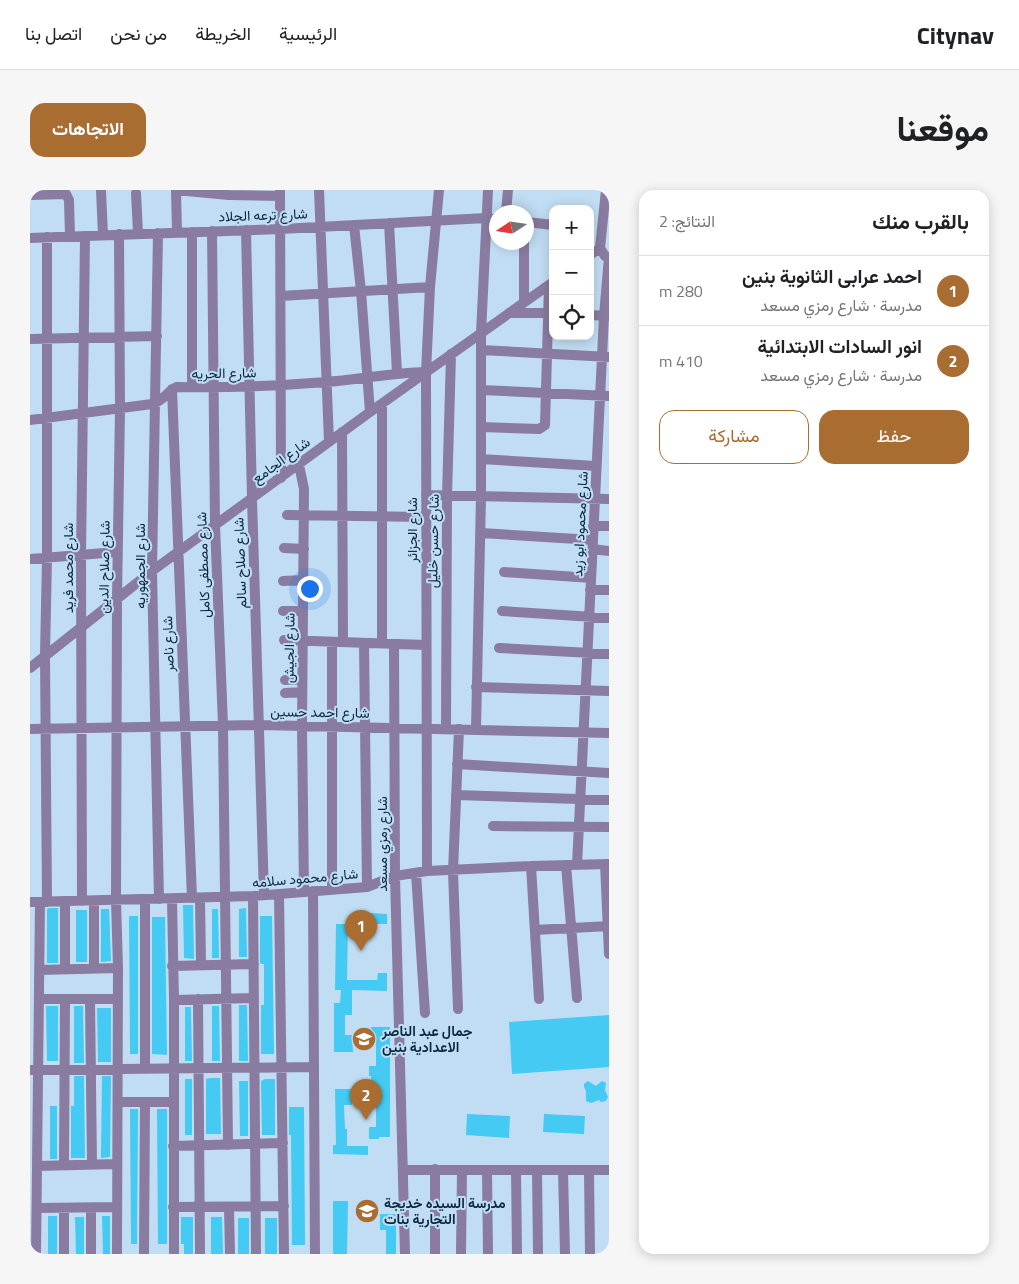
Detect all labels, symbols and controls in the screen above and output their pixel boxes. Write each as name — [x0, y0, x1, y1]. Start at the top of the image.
text: Citynav — [917, 17, 994, 53]
text: اتصل بنا — [25, 20, 82, 47]
text: من نحن — [110, 20, 167, 47]
text: الخريطة — [195, 20, 251, 47]
text: الرئيسية — [279, 20, 337, 47]
text: موقعنا — [896, 101, 989, 155]
button: الاتجاهات — [30, 103, 146, 157]
street label: شارع ترعه الجلاد — [218, 202, 308, 228]
north arrow — [489, 205, 534, 250]
map controls — [549, 205, 594, 340]
button: + — [549, 205, 594, 250]
text: بالقرب منك — [872, 205, 969, 237]
text: النتائج: 2 — [659, 209, 715, 233]
button: − — [549, 250, 594, 295]
text: احمد عرابى الثانوية بنين — [742, 261, 922, 290]
text: 280 m — [659, 279, 703, 303]
text: 1 — [949, 279, 957, 303]
text: مدرسة · شارع رمزي مسعد — [760, 293, 922, 317]
button: locate — [549, 295, 594, 340]
text: انور السادات الابتدائية — [757, 331, 922, 360]
text: 410 m — [659, 349, 703, 373]
text: 2 — [949, 349, 957, 373]
street label: شارع الحريه — [191, 361, 257, 385]
text: مدرسة · شارع رمزي مسعد — [760, 363, 922, 387]
button: مشاركة — [659, 410, 809, 464]
button: حفظ — [819, 410, 969, 464]
street label: شارع الجامع — [247, 431, 315, 489]
street label: شارع محمود ابو زيد — [566, 471, 594, 577]
street label: شارع حسن خليل — [421, 494, 445, 588]
street label: شارع الجزائر — [401, 497, 423, 564]
street label: شارع مصطفى كامل — [190, 512, 216, 618]
street label: شارع صلاح سالم — [227, 517, 253, 609]
street label: شارع صلاح الدين — [92, 520, 116, 614]
street label: شارع محمد فريد — [57, 523, 79, 613]
street label: شارع الجمهوريه — [129, 523, 151, 609]
your location — [297, 576, 323, 602]
street label: شارع الجيش — [277, 613, 301, 683]
street label: شارع ناصر — [156, 616, 180, 673]
street label: شارع احمد حسين — [270, 700, 370, 724]
street label: شارع رمزي مسعد — [371, 796, 394, 892]
street label: شارع محمود سلامه — [251, 862, 359, 894]
pin: 1 — [345, 910, 377, 951]
place label: جمال عبد الناصر الاعدادية بنين — [381, 1020, 473, 1057]
school or university icon: جمال عبد الناصر الاعدادية بنين — [351, 1026, 377, 1052]
pin: 2 — [350, 1079, 382, 1120]
place label: مدرسة السيده خديجة التجارية بنات — [384, 1192, 506, 1229]
school or university icon: مدرسة السيده خديجة التجارية بنات — [354, 1198, 380, 1224]

